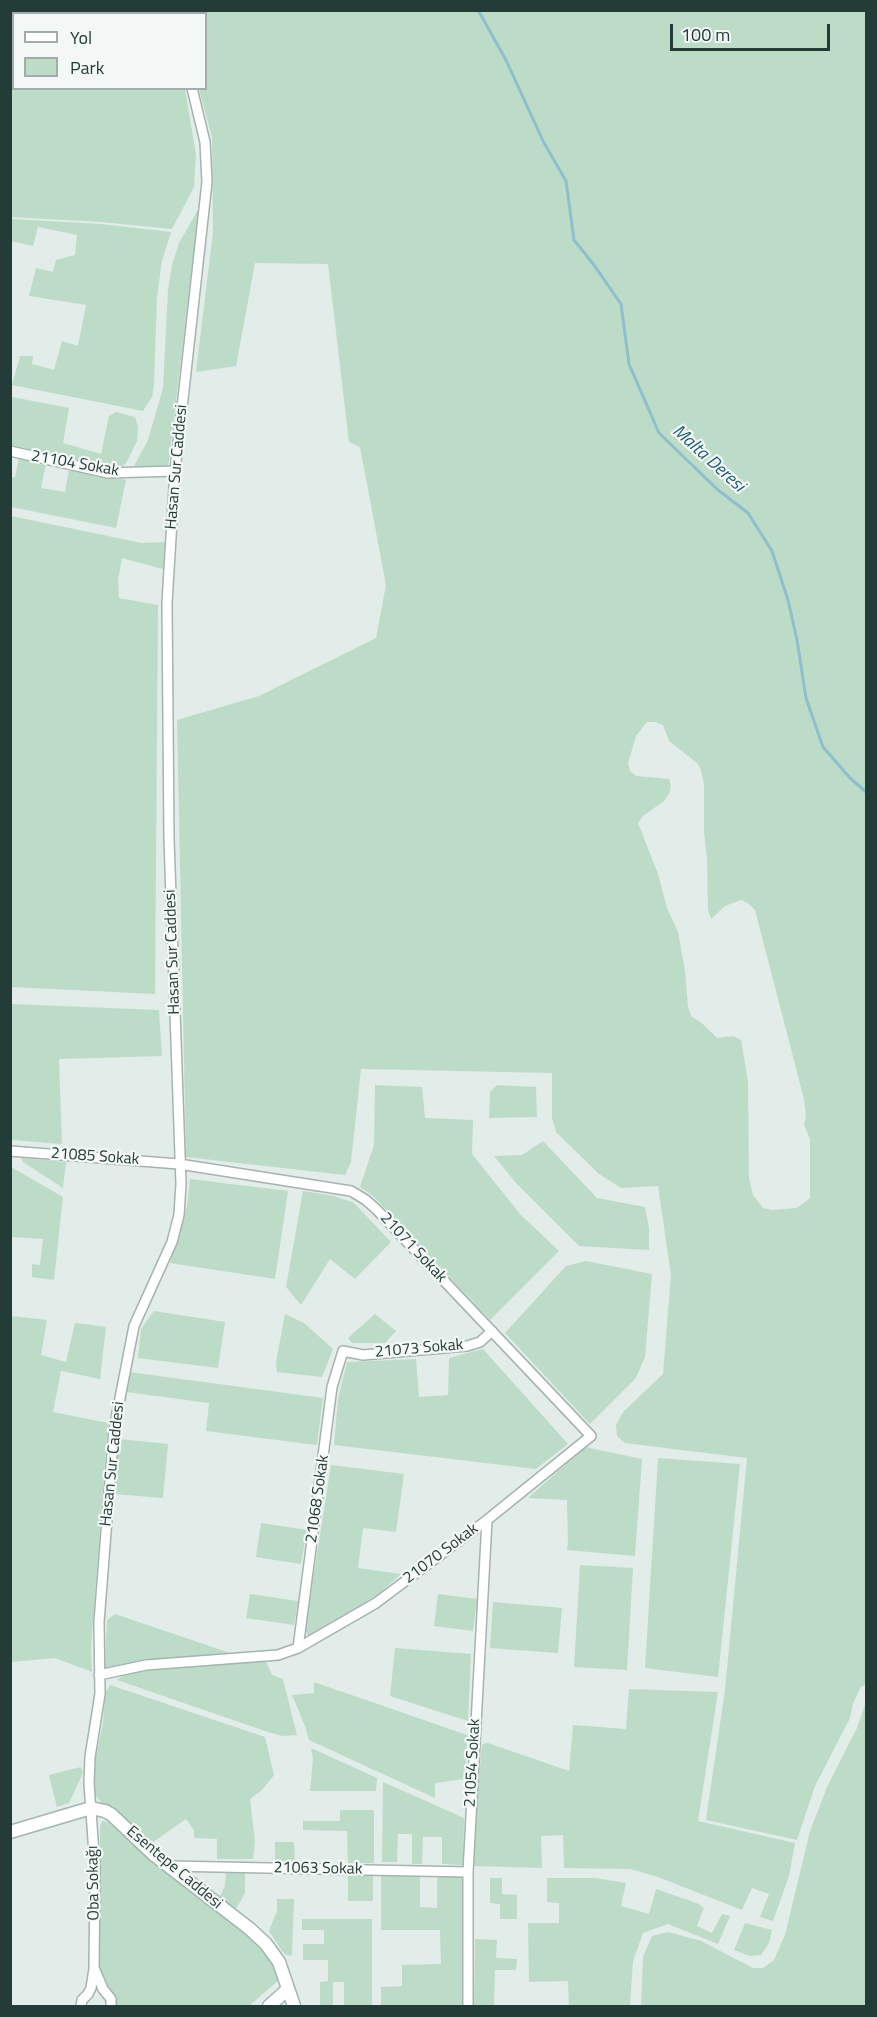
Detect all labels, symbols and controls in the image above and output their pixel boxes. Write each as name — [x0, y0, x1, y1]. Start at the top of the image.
legend — [12, 12, 207, 90]
scale bar — [673, 12, 834, 50]
text: 100 m — [681, 21, 730, 48]
text: Yol — [70, 24, 92, 51]
text: Park — [70, 54, 104, 81]
street label: Hasan Sur Caddesi — [162, 404, 192, 530]
water label: Malta Deresi — [667, 421, 749, 497]
street label: 21104 Sokak — [30, 447, 120, 481]
street label: Hasan Sur Caddesi — [161, 889, 185, 1015]
street label: 21085 Sokak — [50, 1144, 140, 1170]
street label: 21071 Sokak — [376, 1209, 450, 1287]
street label: 21073 Sokak — [374, 1336, 464, 1362]
street label: Hasan Sur Caddesi — [97, 1401, 129, 1527]
street label: 21068 Sokak — [302, 1454, 334, 1544]
street label: 21070 Sokak — [400, 1520, 482, 1588]
street label: 21054 Sokak — [461, 1718, 485, 1808]
street label: Esentepe Caddesi — [122, 1822, 226, 1914]
street label: Oba Sokağı — [84, 1845, 104, 1921]
street label: 21063 Sokak — [273, 1859, 363, 1879]

